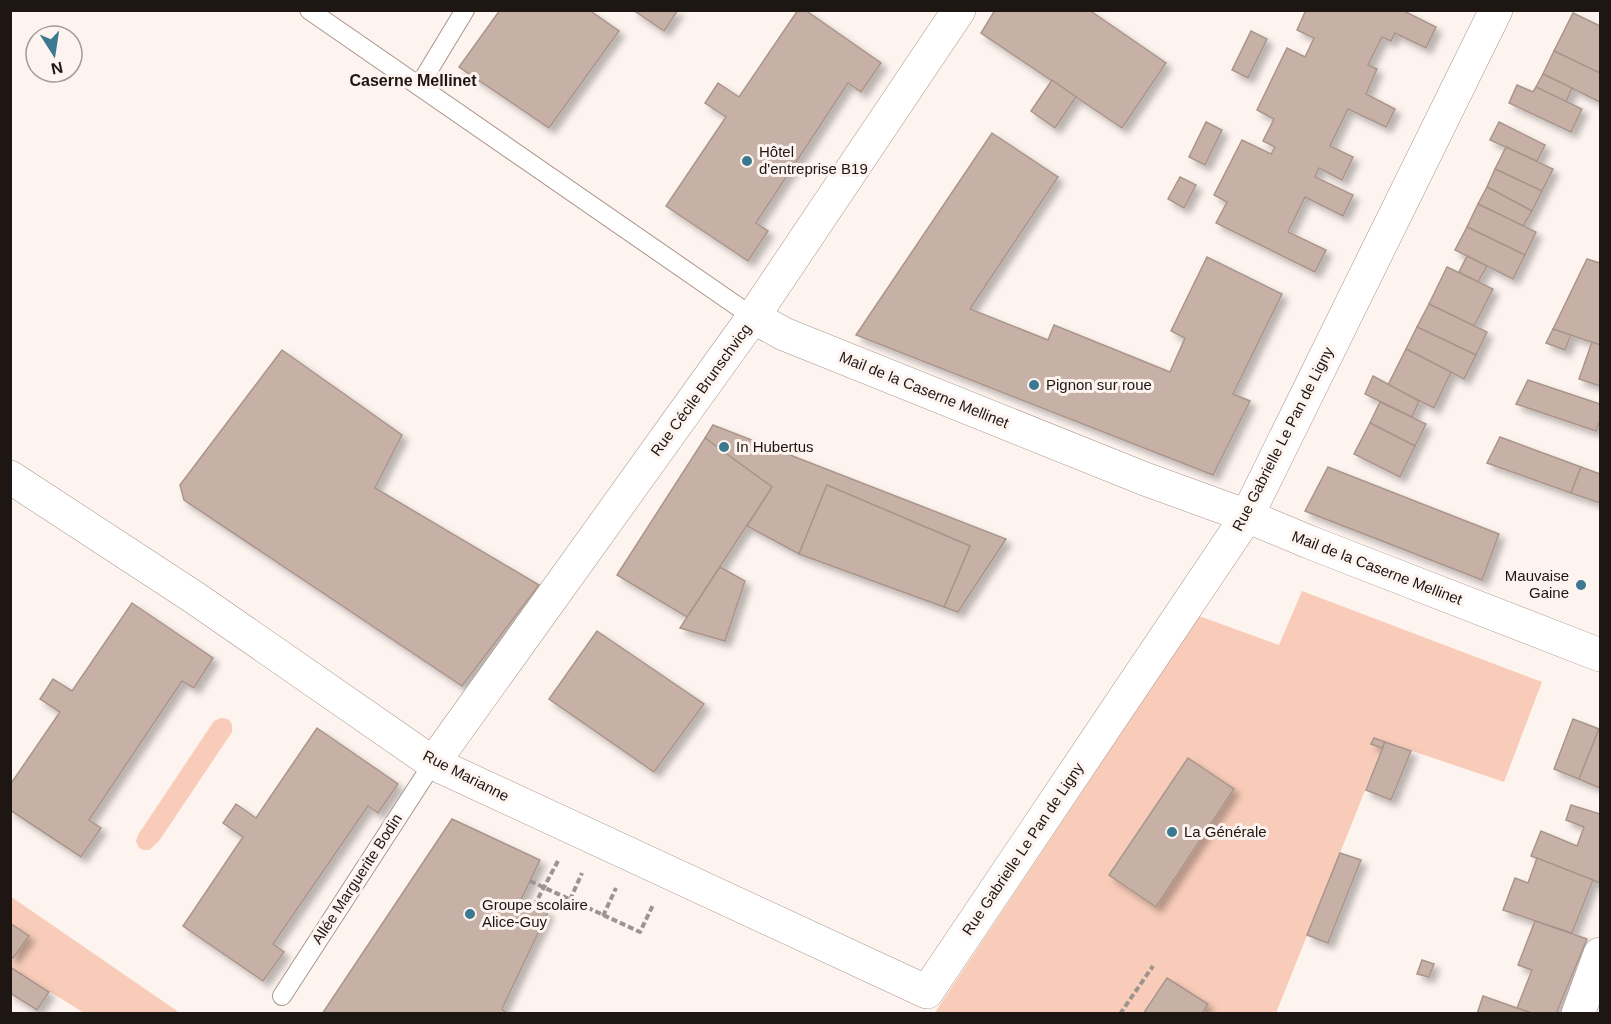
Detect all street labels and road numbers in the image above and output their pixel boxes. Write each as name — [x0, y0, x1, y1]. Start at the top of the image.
street label: Rue Cécile Brunschvicg — [647, 320, 754, 459]
street label: Rue Gabrielle Le Pan de Ligny — [1229, 343, 1337, 534]
street label: Mail de la Caserne Mellinet — [837, 348, 1012, 432]
street label: Mail de la Caserne Mellinet — [1290, 527, 1465, 608]
street label: Rue Marianne — [420, 747, 512, 805]
street label: Rue Gabrielle Le Pan de Ligny — [958, 759, 1087, 938]
street label: Allée Marguerite Bodin — [308, 810, 405, 947]

